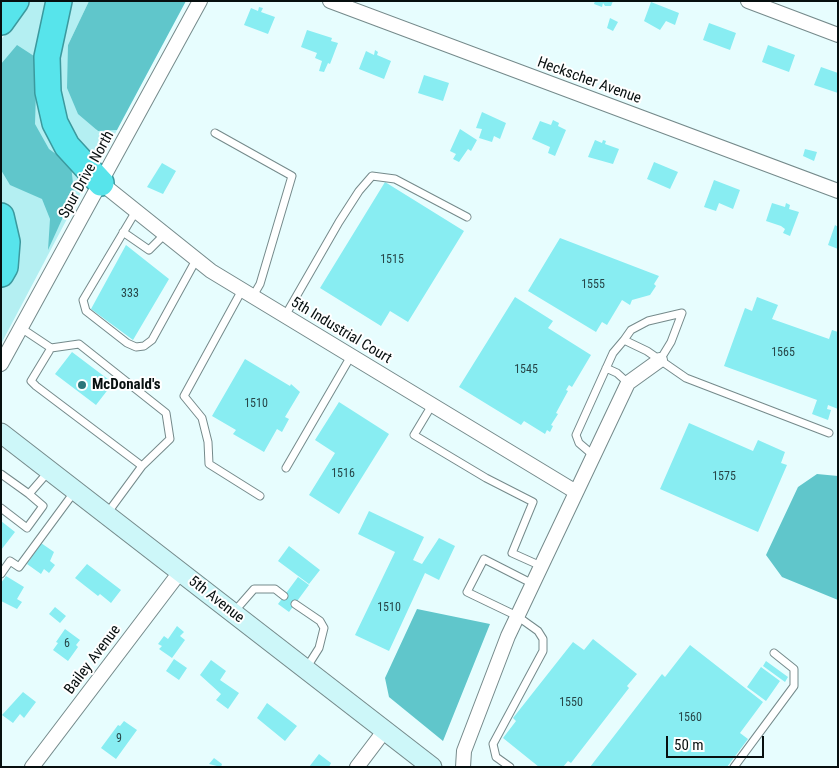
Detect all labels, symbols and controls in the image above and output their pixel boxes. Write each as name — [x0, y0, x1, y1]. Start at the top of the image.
street label: Heckscher Avenue — [535, 54, 643, 108]
street label: Spur Drive North — [56, 128, 118, 222]
house number: 1515 — [380, 253, 404, 267]
house number: 1555 — [581, 278, 605, 292]
house number: 333 — [121, 287, 139, 301]
street label: 5th Industrial Court — [287, 294, 395, 368]
house number: 1565 — [771, 346, 795, 360]
house number: 1545 — [514, 363, 538, 377]
place label: McDonald's — [92, 376, 160, 394]
marker: McDonald's — [76, 379, 88, 391]
house number: 1510 — [244, 397, 268, 411]
house number: 1516 — [331, 467, 355, 481]
house number: 1575 — [712, 470, 736, 484]
street label: 5th Avenue — [185, 573, 247, 627]
house number: 1510 — [377, 601, 401, 615]
street label: Bailey Avenue — [61, 622, 125, 698]
house number: 6 — [64, 637, 70, 651]
house number: 1550 — [559, 696, 583, 710]
house number: 1560 — [678, 711, 702, 725]
scale bar — [669, 726, 766, 758]
house number: 9 — [116, 732, 122, 746]
text: 50 m — [674, 736, 704, 754]

